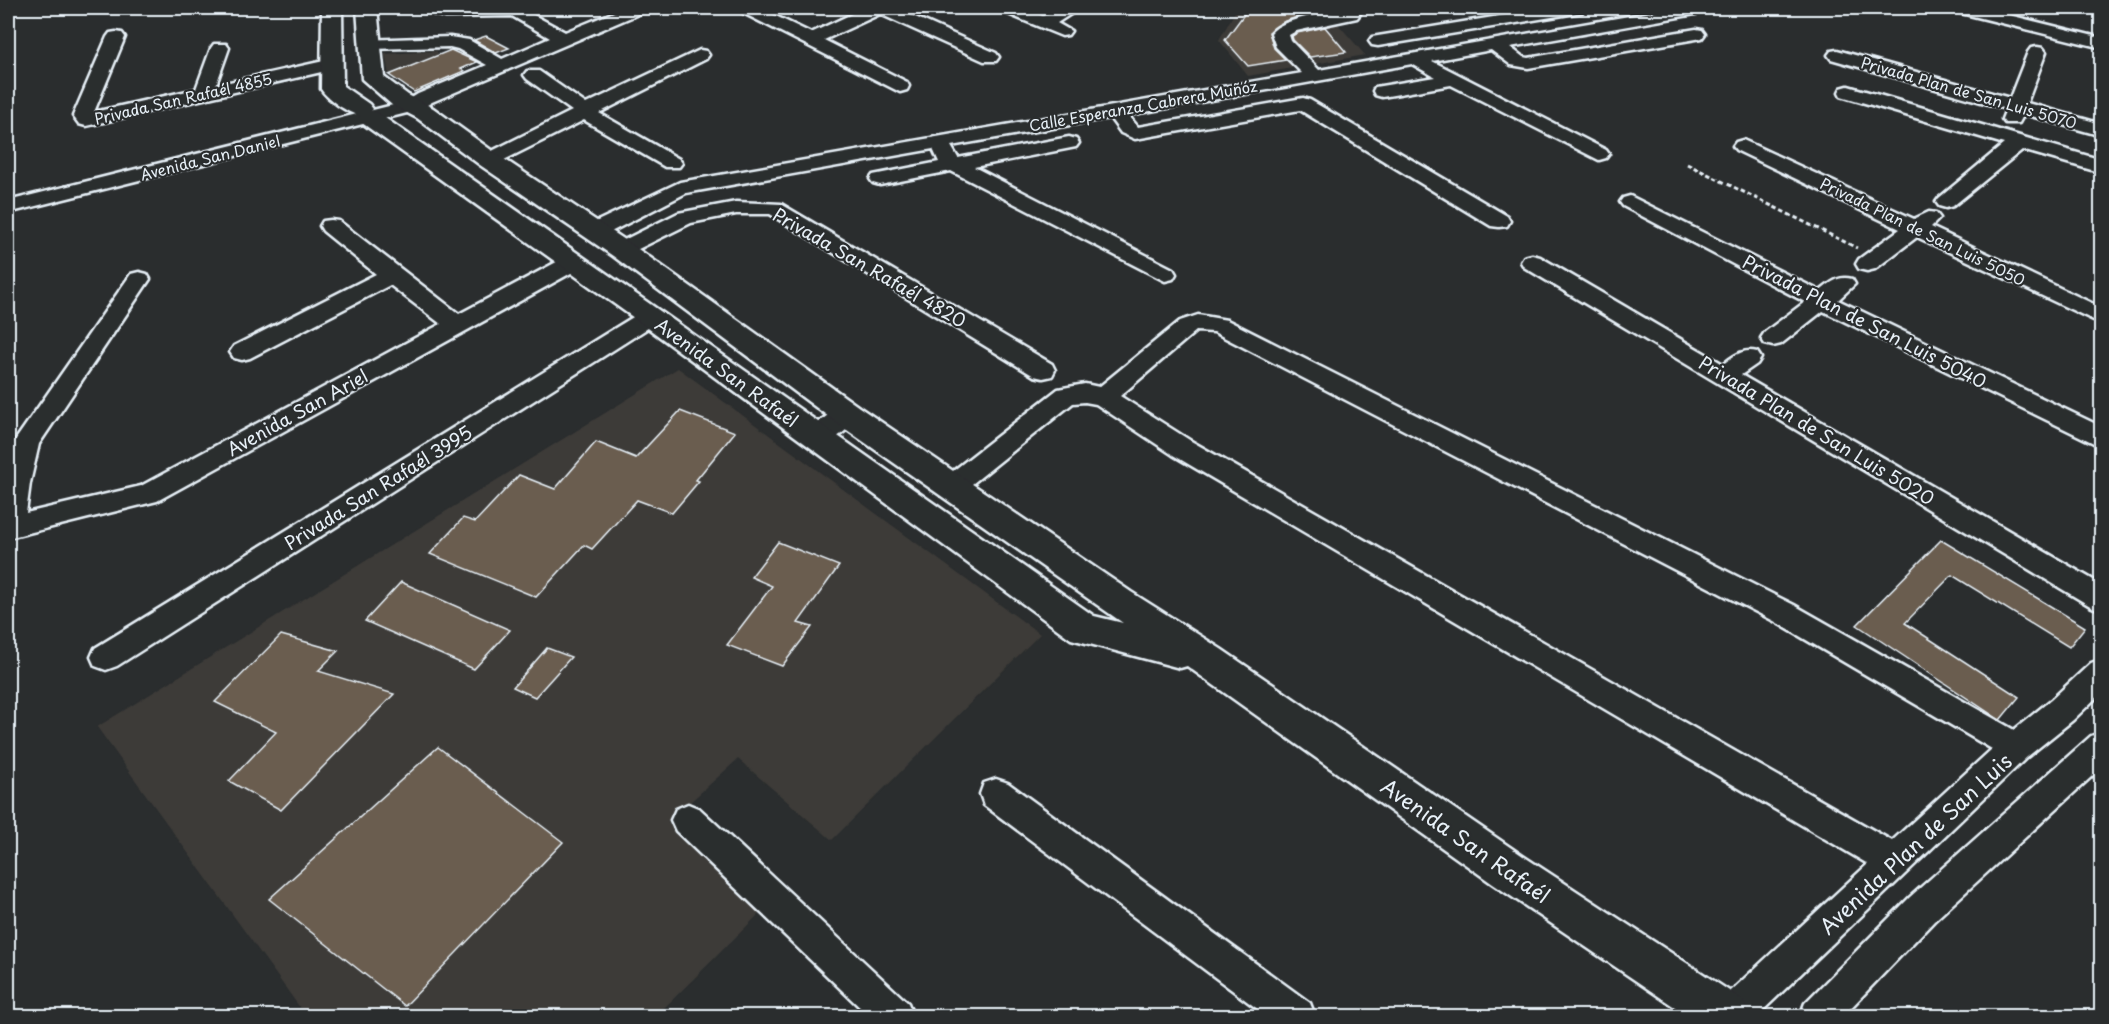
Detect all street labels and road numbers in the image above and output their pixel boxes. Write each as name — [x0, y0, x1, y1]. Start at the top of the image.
street label: Privada Plan de San Luis 5070 — [1859, 50, 2079, 134]
street label: Privada San Rafaél 4855 — [92, 66, 274, 130]
street label: Calle Esperanza Cabrera Muñóz — [1027, 74, 1259, 136]
street label: Avenida San Daniel — [138, 128, 282, 186]
street label: Privada Plan de San Luis 5050 — [1817, 171, 2029, 291]
street label: Privada San Rafaél 4820 — [768, 200, 972, 334]
street label: Privada Plan de San Luis 5040 — [1738, 248, 1992, 394]
street label: Avenida San Rafaél — [650, 311, 804, 433]
street label: Privada Plan de San Luis 5020 — [1694, 349, 1940, 511]
street label: Avenida San Ariel — [222, 362, 372, 462]
street label: Privada San Rafaél 3995 — [279, 418, 477, 556]
street label: Avenida Plan de San Luis — [1812, 745, 2018, 941]
street label: Avenida San Rafaél — [1375, 770, 1557, 910]

